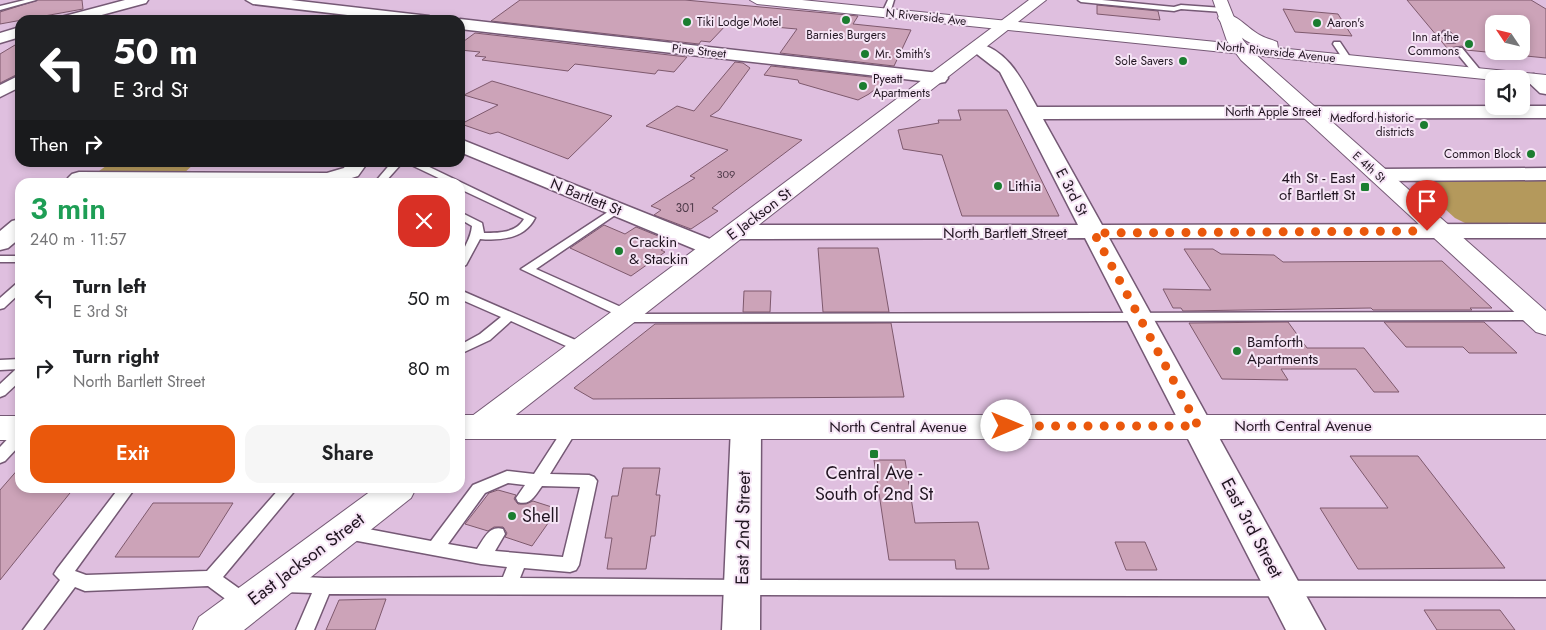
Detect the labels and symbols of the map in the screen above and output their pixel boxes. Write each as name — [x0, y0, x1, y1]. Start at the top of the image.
street label: N Riverside Ave — [885, 4, 967, 30]
place label: Tiki Lodge Motel — [697, 13, 781, 31]
marker: Barnies Burgers — [840, 14, 852, 26]
place label: Aaron's — [1327, 14, 1364, 32]
north arrow — [1485, 15, 1530, 60]
marker: Tiki Lodge Motel — [681, 16, 693, 28]
marker: Aaron's — [1311, 17, 1323, 29]
place label: Barnies Burgers — [806, 26, 886, 44]
place label: Inn at the Commons — [1408, 28, 1459, 60]
street label: North Riverside Avenue — [1215, 37, 1337, 67]
marker: Inn at the Commons — [1463, 38, 1475, 50]
street label: Pine Street — [671, 39, 727, 63]
place label: Mr. Smith's — [875, 45, 930, 63]
marker: Mr. Smith's — [859, 48, 871, 60]
place label: Sole Savers — [1115, 52, 1173, 70]
marker: Sole Savers — [1177, 55, 1189, 67]
place label: Pyeatt Apartments — [873, 70, 930, 102]
marker: Pyeatt Apartments — [857, 80, 869, 92]
street label: North Apple Street — [1225, 103, 1321, 121]
place label: Medford historic districts — [1330, 109, 1414, 141]
marker: Medford historic districts — [1418, 119, 1430, 131]
place label: Common Block — [1444, 145, 1522, 163]
street label: E 4th St — [1348, 147, 1390, 187]
marker: Common Block — [1525, 148, 1537, 160]
street label: E 3rd St — [1050, 164, 1094, 220]
house number: 309 — [717, 166, 735, 182]
place label: 4th St - East of Bartlett St — [1279, 167, 1355, 206]
street label: N Bartlett St — [547, 173, 625, 221]
place label: Lithia — [1008, 175, 1041, 197]
marker: Lithia — [992, 180, 1004, 192]
pin — [1406, 180, 1448, 231]
marker: 4th St - East of Bartlett St — [1359, 181, 1371, 193]
street label: E Jackson St — [722, 182, 796, 246]
house number: 301 — [675, 199, 695, 217]
street label: North Bartlett Street — [943, 222, 1067, 244]
place label: Crackin & Stackin — [629, 231, 688, 270]
marker: Crackin & Stackin — [613, 245, 625, 257]
place label: Bamforth Apartments — [1247, 331, 1318, 370]
marker: Bamforth Apartments — [1231, 345, 1243, 357]
position arrow — [980, 399, 1032, 451]
street label: North Central Avenue — [1234, 415, 1372, 437]
street label: North Central Avenue — [829, 416, 967, 438]
marker: Central Ave - South of 2nd St — [868, 448, 880, 460]
place label: Central Ave - South of 2nd St — [815, 460, 934, 507]
street label: East 2nd Street — [729, 470, 757, 585]
street label: East 3rd Street — [1215, 473, 1290, 583]
place label: Shell — [522, 503, 559, 529]
street label: East Jackson Street — [242, 506, 370, 611]
marker: Shell — [506, 510, 518, 522]

